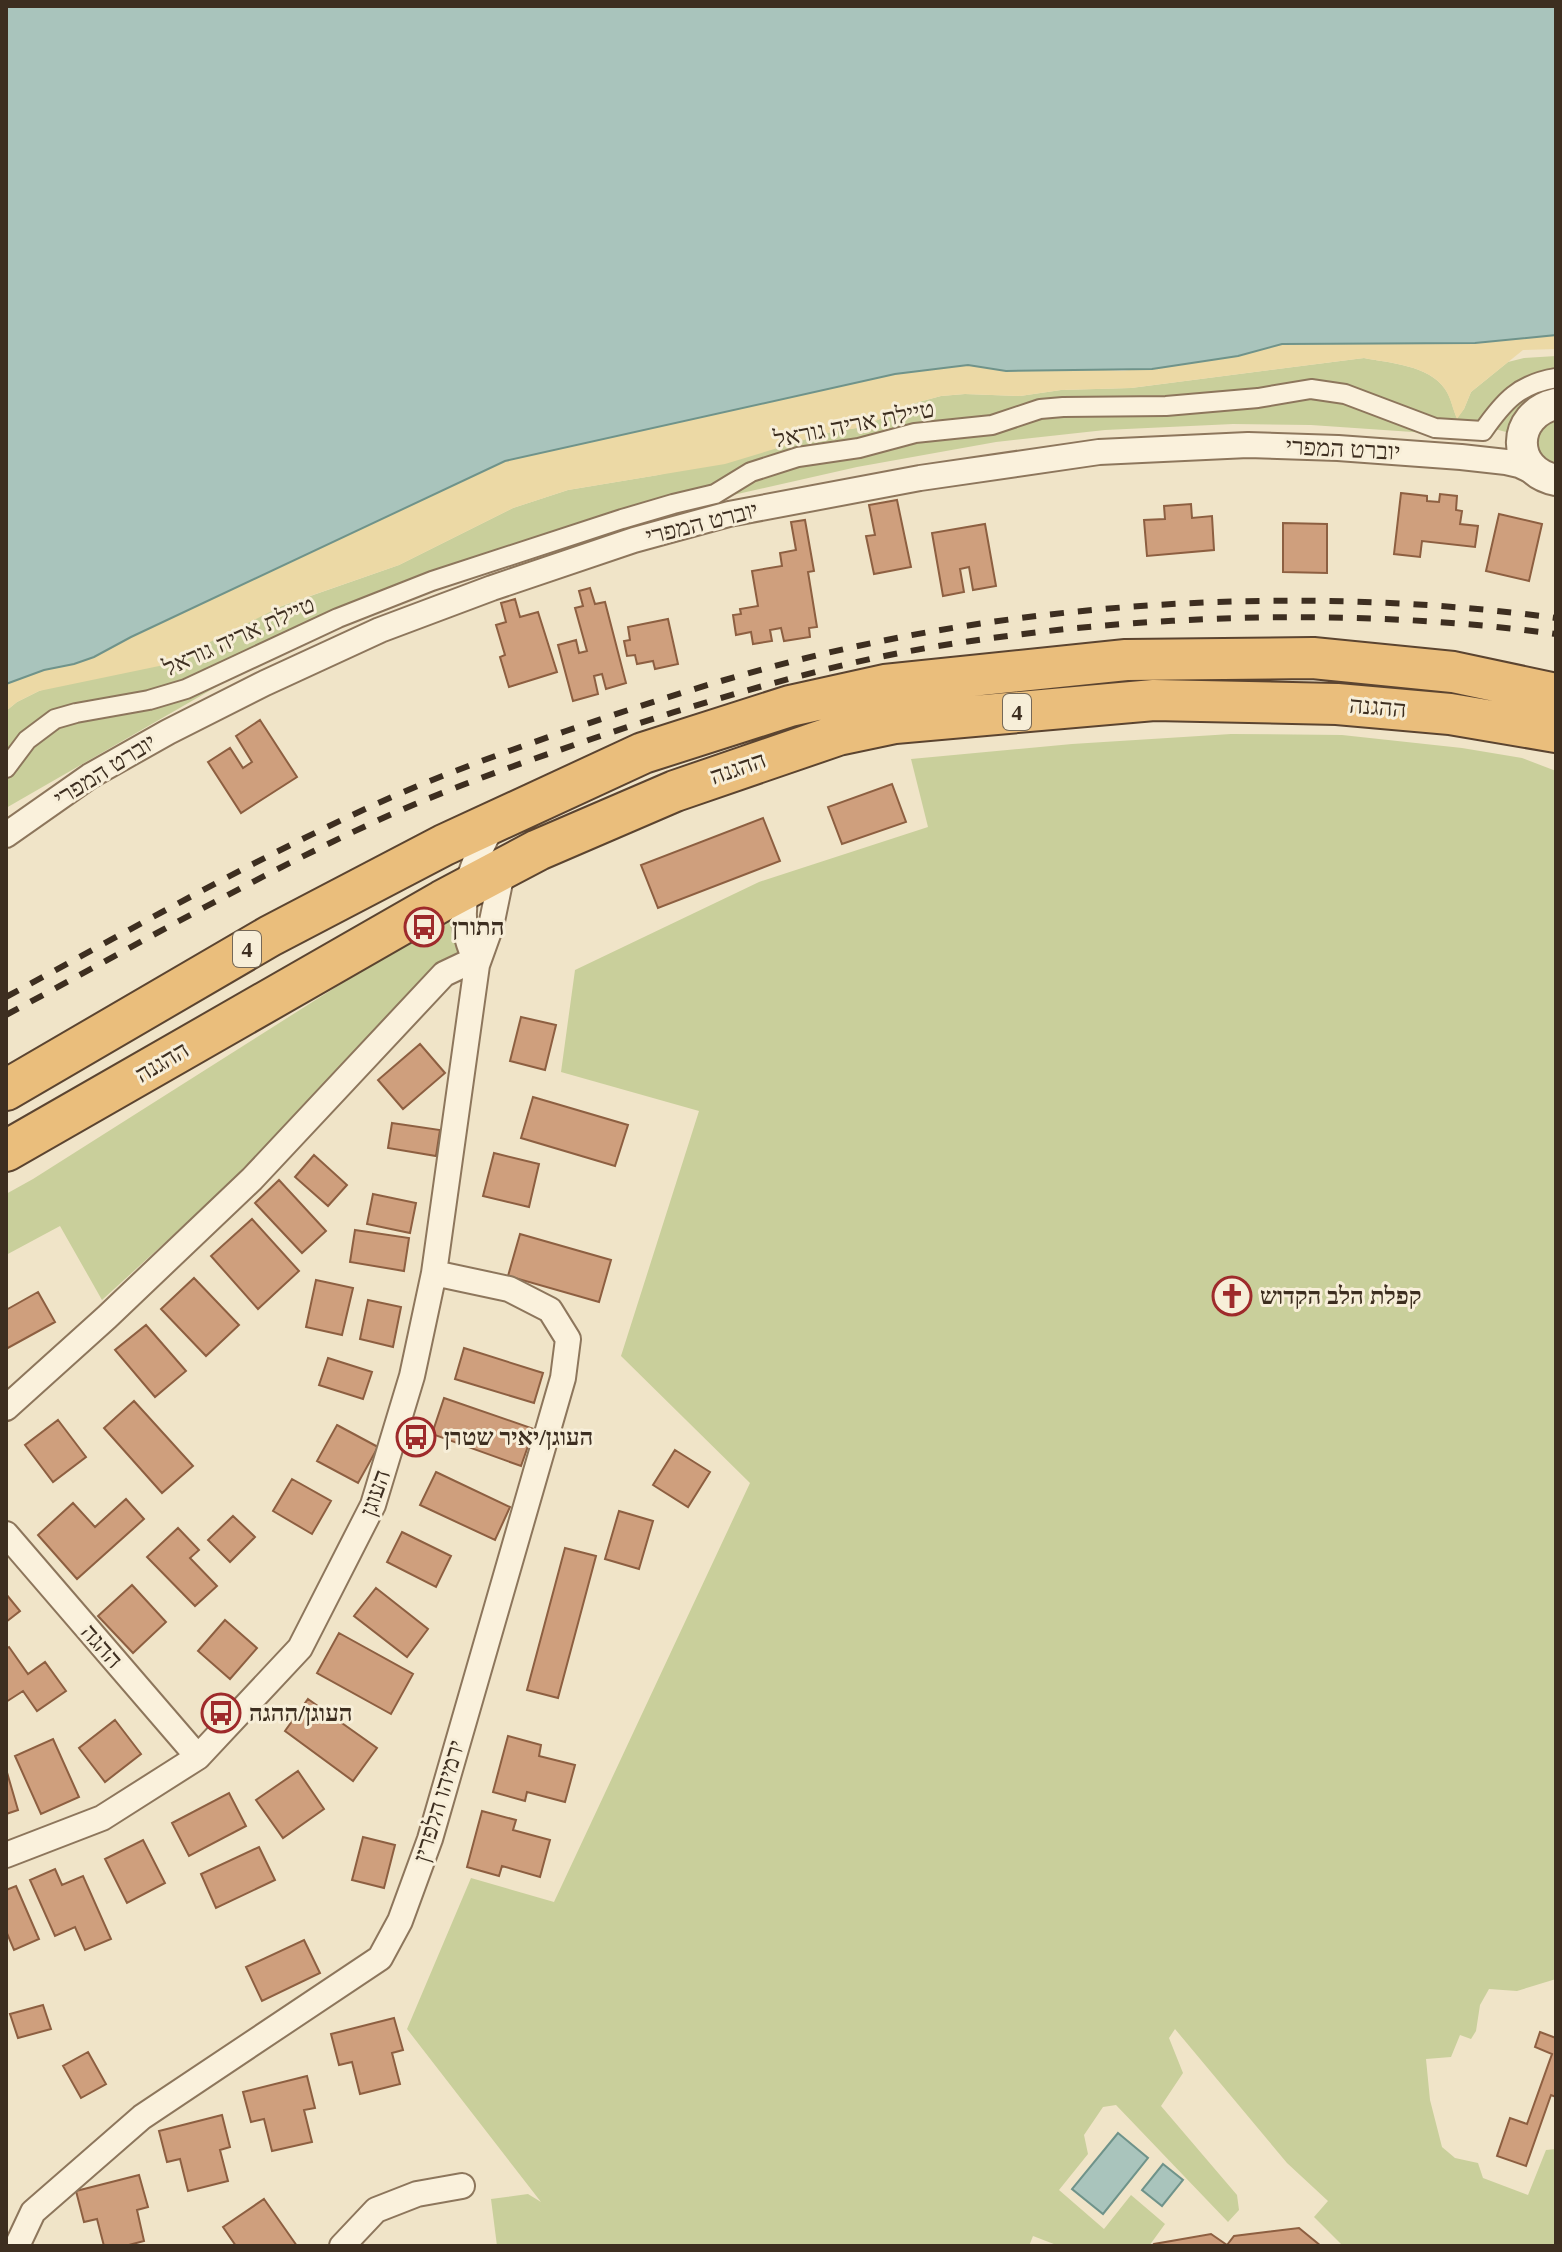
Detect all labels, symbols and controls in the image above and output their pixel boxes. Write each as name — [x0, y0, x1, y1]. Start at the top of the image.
street label: טיילת אריה גוראל — [771, 396, 936, 452]
street label: יוברט המפרי — [1285, 433, 1401, 465]
street label: יוברט המפרי — [643, 496, 761, 550]
street label: טיילת אריה גוראל — [158, 591, 319, 681]
street label: ההגנה — [1348, 692, 1408, 722]
road number: 4 — [1003, 694, 1031, 730]
street label: יוברט המפרי — [49, 729, 161, 811]
street label: ההגנה — [707, 746, 769, 790]
bus stop icon: התורן — [403, 906, 445, 948]
place label: התורן — [452, 914, 505, 941]
road number: 4 — [233, 931, 261, 967]
street label: ההגנה — [131, 1036, 193, 1088]
church icon: קפלת הלב הקדוש — [1211, 1275, 1253, 1317]
place label: קפלת הלב הקדוש — [1260, 1283, 1422, 1309]
bus stop icon: העוגן/יאיר שטרן — [395, 1416, 437, 1458]
place label: העוגן/יאיר שטרן — [444, 1424, 593, 1451]
street label: העוגן — [355, 1466, 395, 1520]
street label: ההגה — [76, 1619, 128, 1673]
bus stop icon: העוגן/ההגה — [200, 1692, 242, 1734]
place label: העוגן/ההגה — [249, 1700, 353, 1727]
street label: ירמיהו הלפרין — [408, 1737, 470, 1865]

